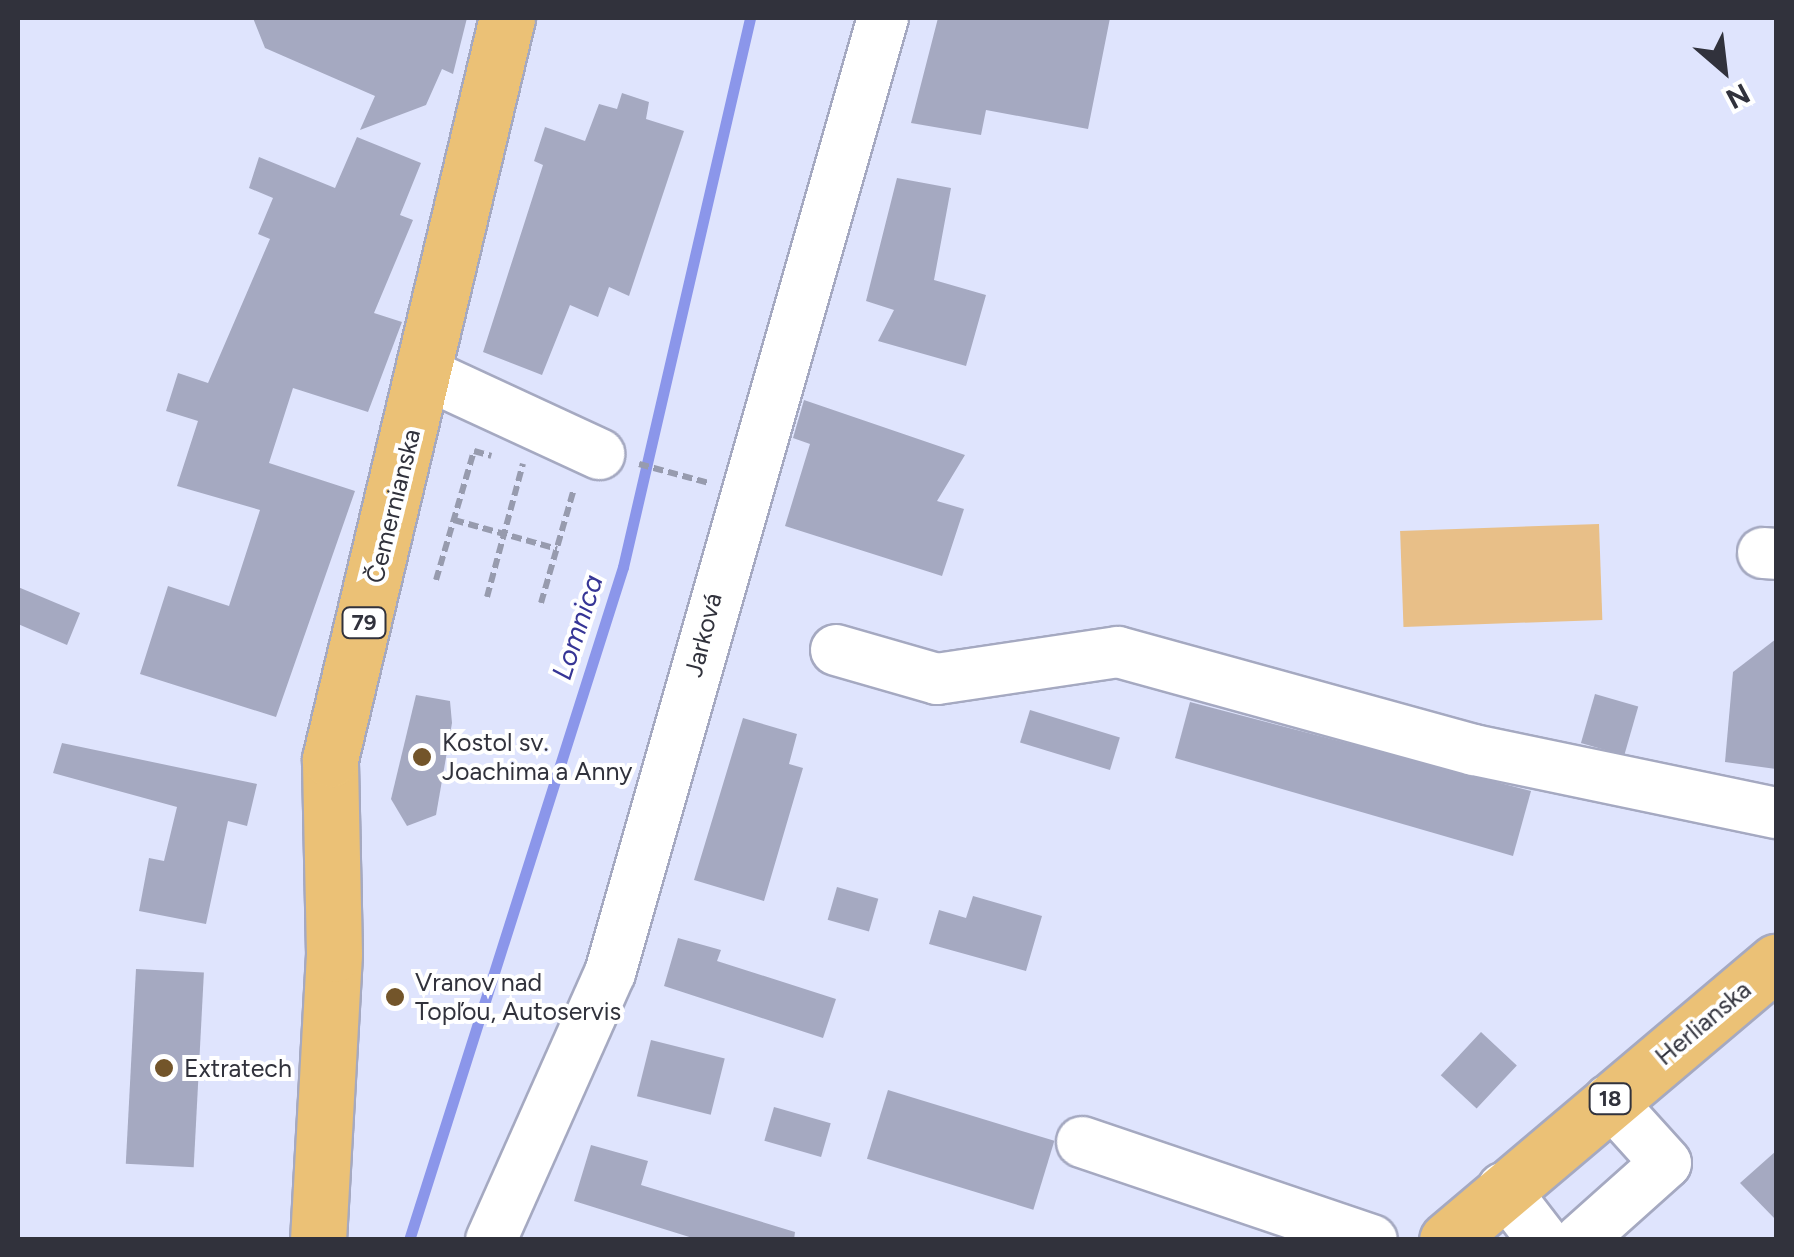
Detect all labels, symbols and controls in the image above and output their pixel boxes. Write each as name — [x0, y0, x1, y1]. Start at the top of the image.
north arrow — [1674, 20, 1774, 120]
text: N — [1721, 76, 1756, 117]
street label: Čemernianska — [359, 426, 427, 586]
water label: Lomnica — [544, 570, 610, 684]
street label: Jarková — [678, 590, 728, 680]
road number: 79 — [342, 606, 386, 640]
place label: Kostol sv. Joachima a Anny — [442, 728, 632, 787]
marker: Kostol sv. Joachima a Anny — [411, 746, 433, 768]
place label: Vranov nad Topľou, Autoservis — [415, 968, 621, 1027]
street label: Herlianska — [1649, 975, 1757, 1071]
marker: Vranov nad Topľou, Autoservis — [384, 986, 406, 1008]
place label: Extratech — [184, 1053, 292, 1083]
marker: Extratech — [153, 1057, 175, 1079]
road number: 18 — [1588, 1082, 1632, 1116]

